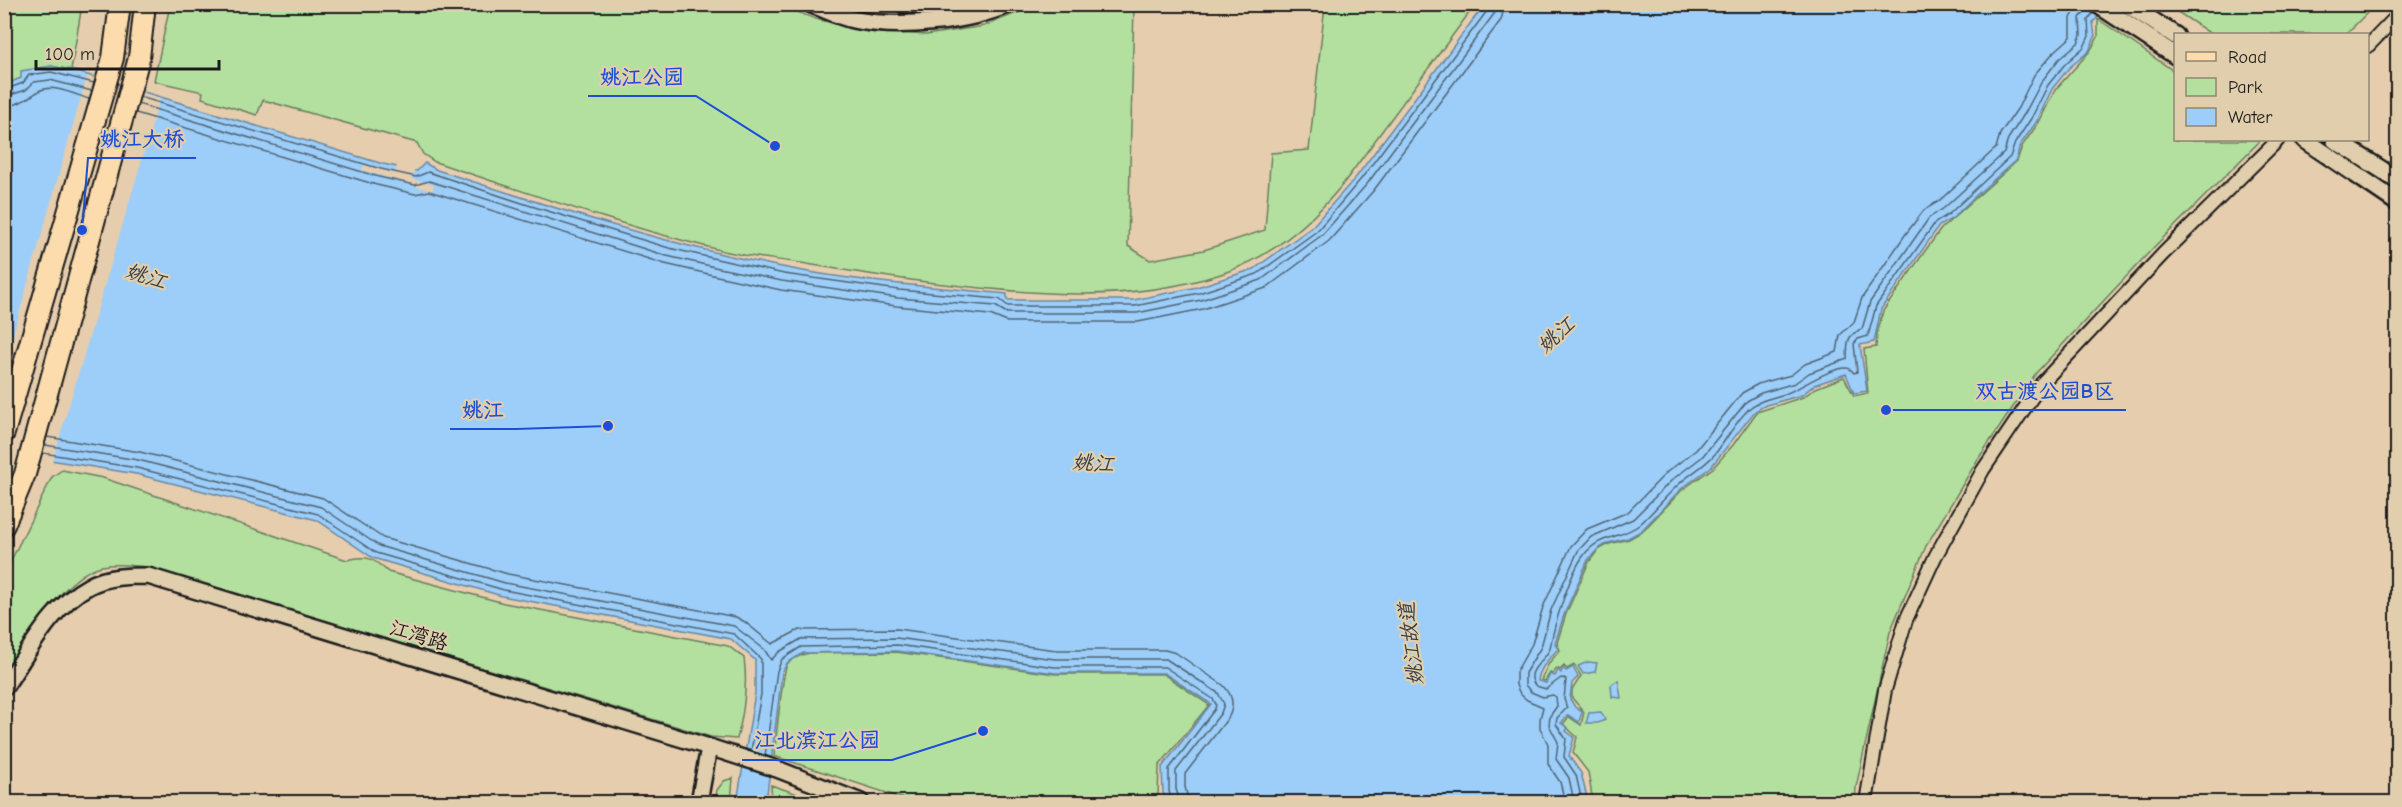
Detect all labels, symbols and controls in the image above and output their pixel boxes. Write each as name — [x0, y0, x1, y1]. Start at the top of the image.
scale bar — [36, 33, 219, 71]
legend — [2174, 33, 2369, 141]
text: 100 m — [45, 44, 95, 65]
text: Road — [2228, 47, 2267, 68]
callout: 姚江公园 — [588, 57, 696, 96]
text: 姚江公园 — [600, 65, 684, 89]
text: Park — [2228, 77, 2263, 98]
text: Water — [2228, 107, 2273, 128]
callout: 姚江大桥 — [88, 119, 196, 158]
text: 姚江大桥 — [100, 127, 184, 151]
water label: 姚江 — [122, 258, 171, 294]
water label: 姚江 — [1532, 311, 1580, 358]
callout: 双古渡公园B区 — [1963, 371, 2126, 410]
text: 双古渡公园B区 — [1976, 379, 2114, 403]
callout: 姚江 — [450, 390, 516, 429]
text: 姚江 — [462, 398, 504, 422]
water label: 姚江 — [1071, 450, 1116, 477]
water label: 姚江故道 — [1394, 599, 1428, 687]
street label: 江湾路 — [387, 616, 452, 656]
callout: 江北滨江公园 — [742, 721, 892, 760]
text: 江北滨江公园 — [754, 728, 880, 752]

